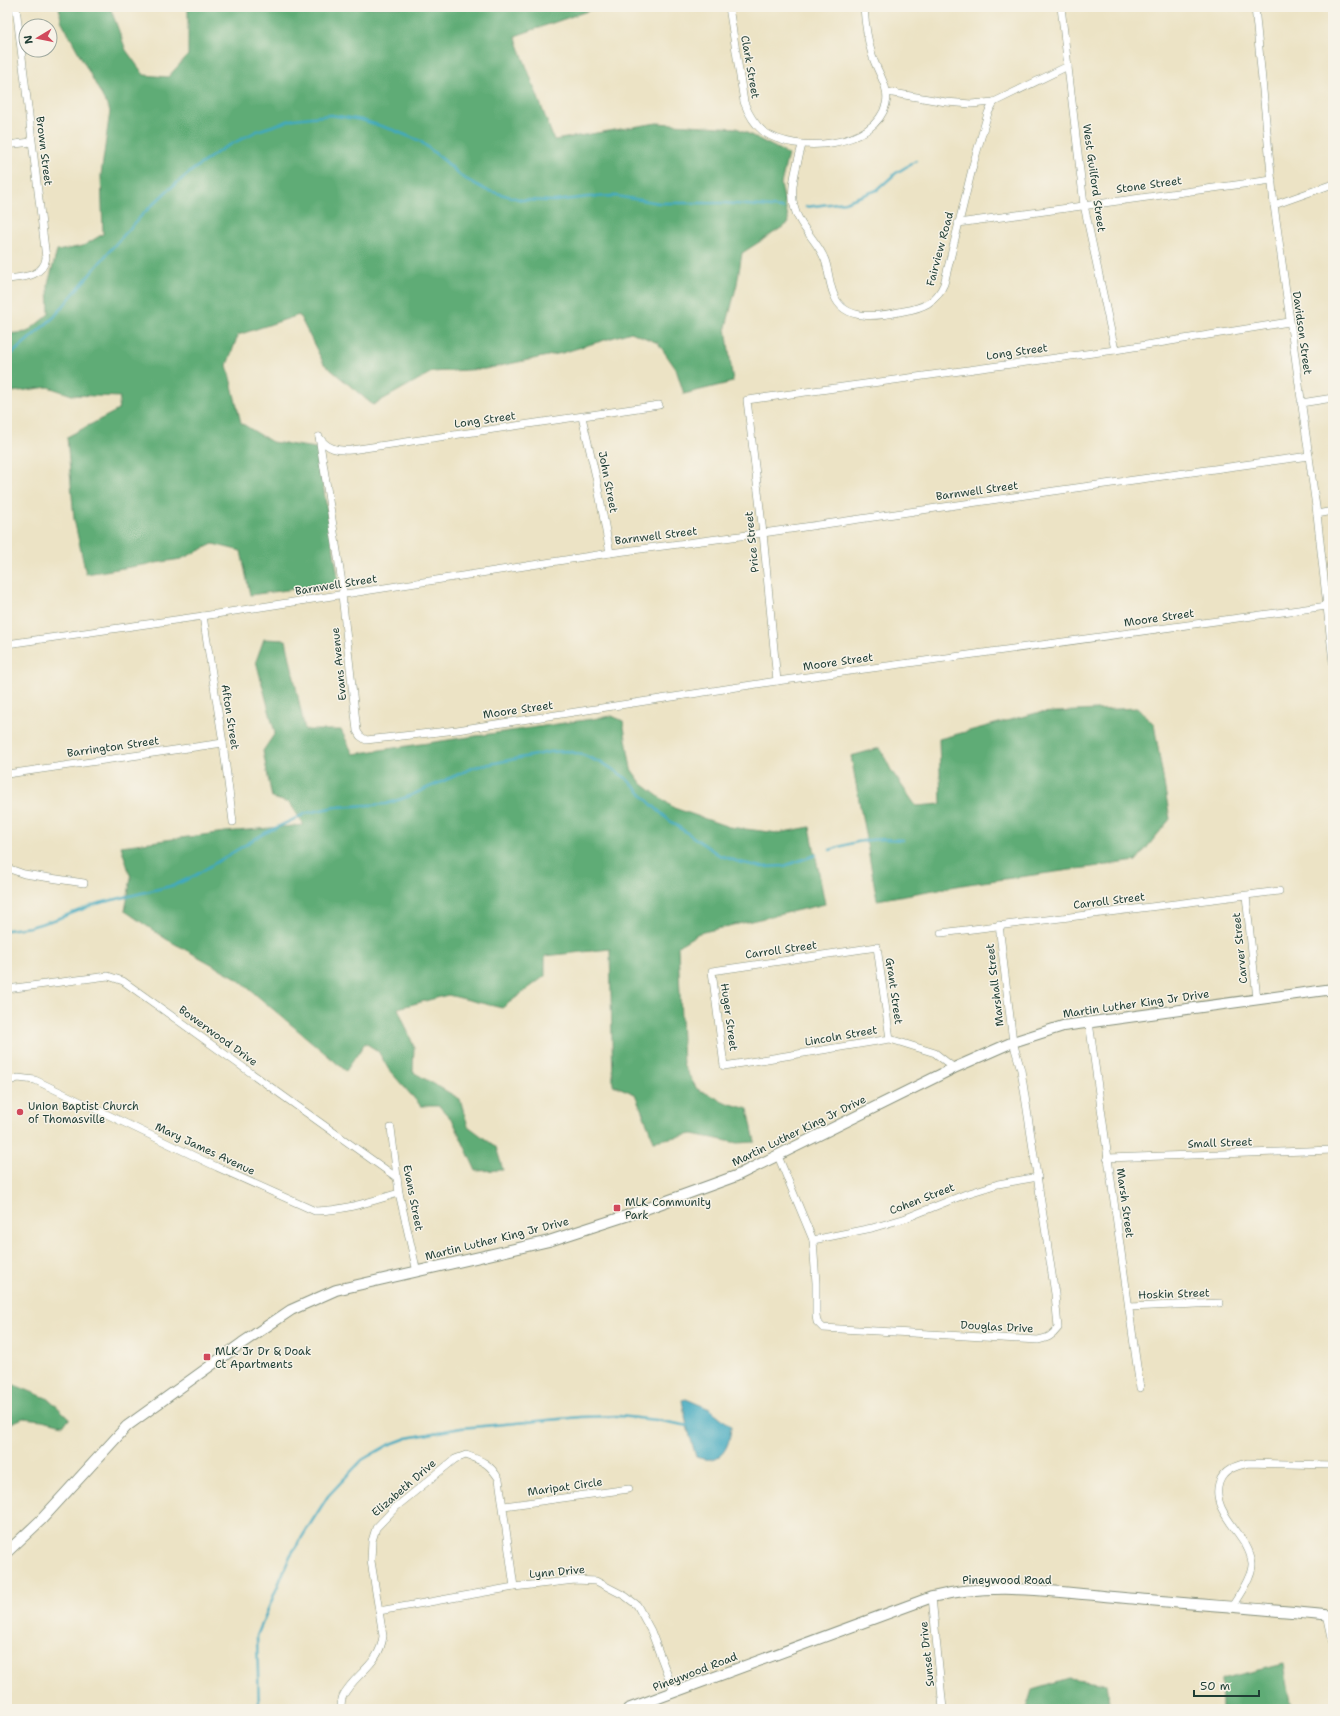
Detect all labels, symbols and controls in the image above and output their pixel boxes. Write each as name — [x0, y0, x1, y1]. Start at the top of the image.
north arrow — [18, 18, 58, 58]
text: N — [20, 34, 37, 45]
street label: Clark Street — [737, 34, 763, 100]
street label: Brown Street — [32, 115, 56, 187]
street label: West Guilford Street — [1079, 123, 1109, 233]
street label: Stone Street — [1115, 173, 1183, 197]
street label: Fairview Road — [923, 210, 957, 288]
street label: Davidson Street — [1289, 290, 1315, 376]
street label: Long Street — [985, 340, 1049, 364]
street label: Long Street — [453, 408, 517, 432]
street label: John Street — [595, 450, 621, 514]
street label: Barnwell Street — [935, 478, 1019, 504]
street label: Price Street — [741, 510, 763, 573]
street label: Barnwell Street — [614, 523, 698, 548]
street label: Barnwell Street — [294, 571, 378, 599]
street label: Moore Street — [1123, 606, 1195, 630]
street label: Evans Avenue — [328, 627, 350, 701]
street label: Moore Street — [802, 650, 874, 674]
street label: Afton Street — [217, 683, 243, 751]
street label: Moore Street — [482, 698, 554, 722]
street label: Barrington Street — [66, 733, 160, 761]
street label: Carroll Street — [1072, 889, 1146, 913]
street label: Carver Street — [1229, 911, 1251, 984]
street label: Carroll Street — [744, 938, 818, 962]
street label: Marshall Street — [982, 942, 1008, 1027]
street label: Grant Street — [882, 957, 906, 1025]
street label: Huger Street — [717, 982, 741, 1052]
street label: Martin Luther King Jr Drive — [1062, 986, 1210, 1022]
street label: Bowerwood Drive — [176, 1002, 260, 1070]
street label: Lincoln Street — [804, 1022, 879, 1050]
street label: Martin Luther King Jr Drive — [729, 1092, 869, 1170]
place label: Union Baptist Church of Thomasville — [28, 1099, 139, 1127]
marker: Union Baptist Church of Thomasville — [15, 1107, 25, 1117]
street label: Mary James Avenue — [152, 1119, 258, 1179]
street label: Small Street — [1187, 1134, 1253, 1152]
street label: Evans Street — [399, 1164, 427, 1233]
street label: Marsh Street — [1113, 1167, 1137, 1239]
street label: Cohen Street — [887, 1180, 957, 1218]
place label: MLK Community Park — [625, 1195, 711, 1223]
marker: MLK Community Park — [612, 1203, 622, 1213]
street label: Martin Luther King Jr Drive — [424, 1214, 570, 1264]
street label: Hoskin Street — [1138, 1285, 1210, 1303]
street label: Douglas Drive — [960, 1318, 1034, 1336]
place label: MLK Jr Dr & Doak Ct Apartments — [215, 1344, 311, 1372]
marker: MLK Jr Dr & Doak Ct Apartments — [202, 1352, 212, 1362]
street label: Elizabeth Drive — [369, 1456, 439, 1520]
street label: Maripat Circle — [527, 1474, 603, 1500]
street label: Lynn Drive — [528, 1562, 586, 1582]
street label: Pineywood Road — [962, 1573, 1052, 1588]
street label: Sunset Drive — [916, 1621, 938, 1687]
street label: Pineywood Road — [651, 1649, 739, 1695]
scale bar — [1194, 1672, 1259, 1698]
text: 50 m — [1200, 1678, 1230, 1694]

